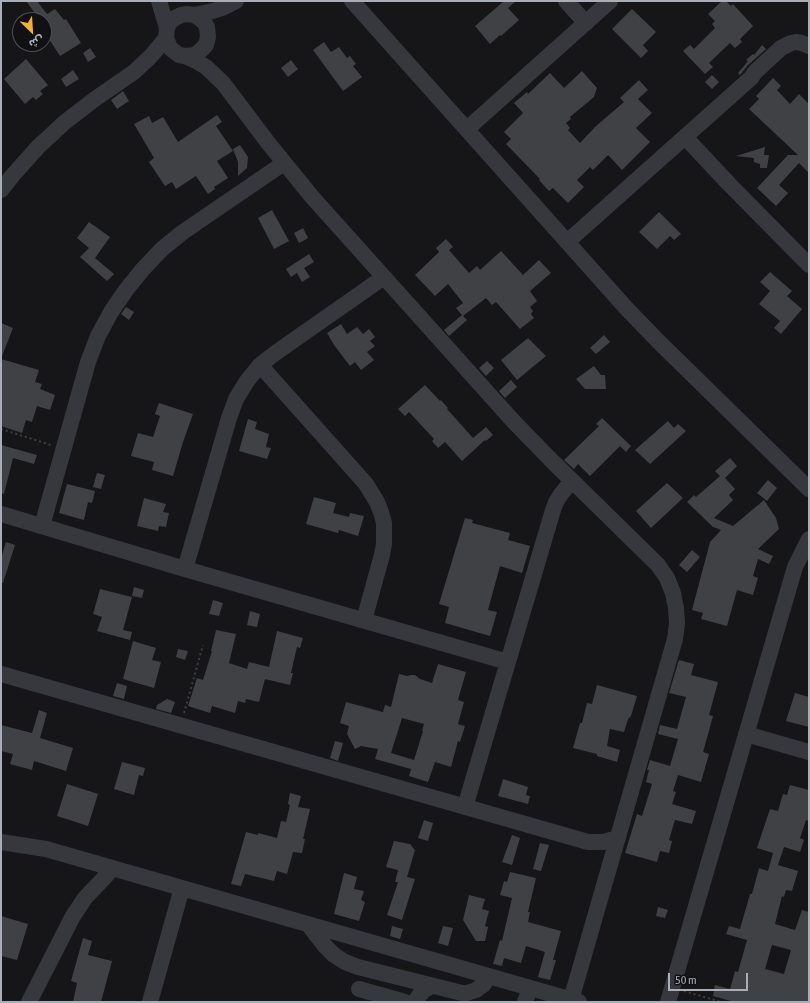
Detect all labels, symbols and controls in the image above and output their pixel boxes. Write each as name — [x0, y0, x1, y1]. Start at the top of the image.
north arrow — [12, 12, 52, 52]
text: ش — [27, 33, 46, 51]
scale bar — [670, 965, 750, 991]
text: 50 m — [675, 973, 697, 987]

